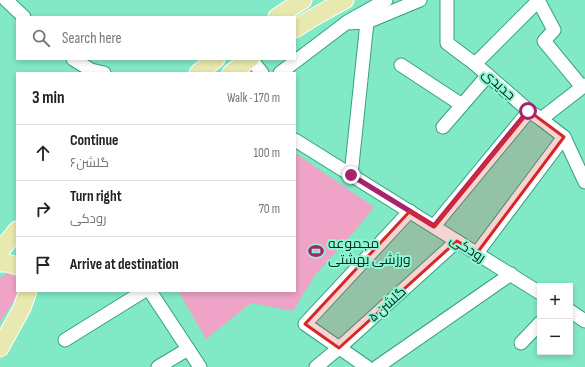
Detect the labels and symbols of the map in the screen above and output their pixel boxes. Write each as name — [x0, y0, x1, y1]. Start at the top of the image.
street label: جدیدی — [478, 65, 519, 104]
route start — [519, 102, 537, 120]
route end — [342, 166, 360, 184]
street label: رودکی — [447, 231, 489, 266]
place label: مجموعه ورزشی بهشتی — [328, 235, 411, 268]
sports icon: مجموعه ورزشی بهشتی — [307, 242, 325, 260]
street label: گلشن ۵ — [365, 283, 410, 326]

